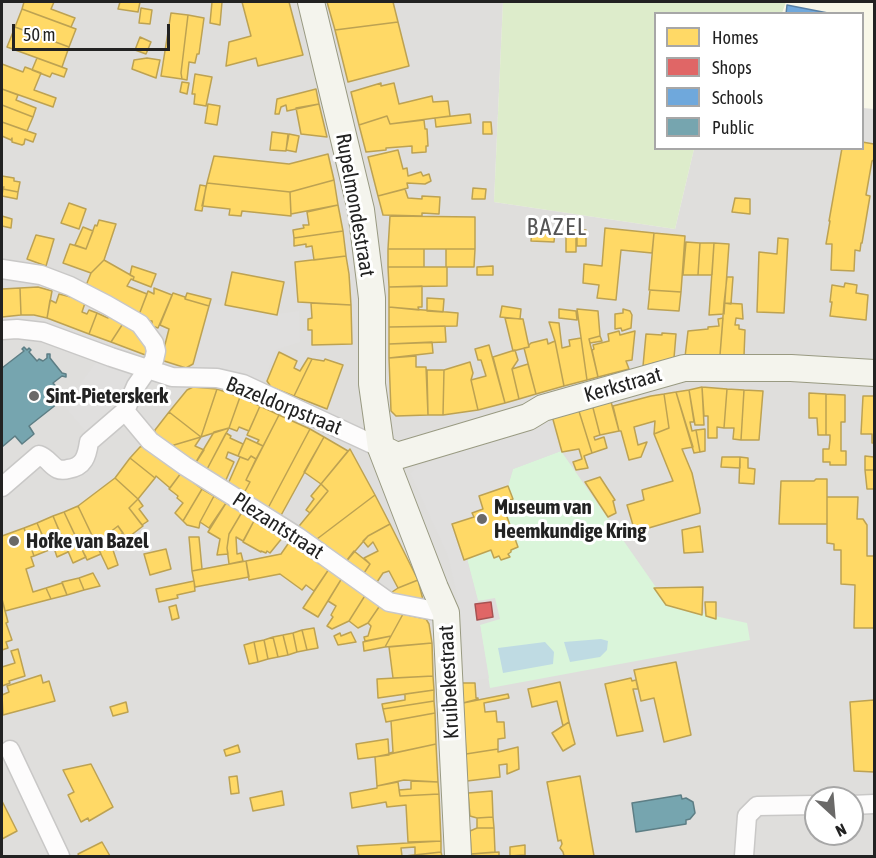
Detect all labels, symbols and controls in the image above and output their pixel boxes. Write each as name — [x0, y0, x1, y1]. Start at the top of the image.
scale bar — [15, 12, 172, 50]
legend — [654, 12, 864, 150]
text: 50 m — [23, 24, 55, 45]
text: Homes — [712, 27, 758, 48]
text: Shops — [712, 57, 752, 78]
text: Schools — [712, 87, 763, 108]
text: Public — [712, 117, 754, 138]
street label: Rupelmondestraat — [330, 131, 380, 279]
district label: BAZEL — [527, 213, 587, 241]
street label: Kerkstraat — [581, 362, 665, 408]
street label: Bazeldorpstraat — [222, 371, 346, 441]
place label: Sint-Pieterskerk — [46, 383, 168, 409]
marker: Sint-Pieterskerk — [27, 389, 41, 403]
street label: Plezantstraat — [228, 487, 328, 565]
place label: Museum van Heemkundige Kring — [494, 494, 646, 544]
marker: Museum van Heemkundige Kring — [475, 512, 489, 526]
place label: Hofke van Bazel — [26, 528, 149, 554]
marker: Hofke van Bazel — [7, 534, 21, 548]
street label: Kruibekestraat — [433, 624, 465, 740]
north arrow — [804, 786, 864, 846]
text: N — [833, 820, 849, 841]

